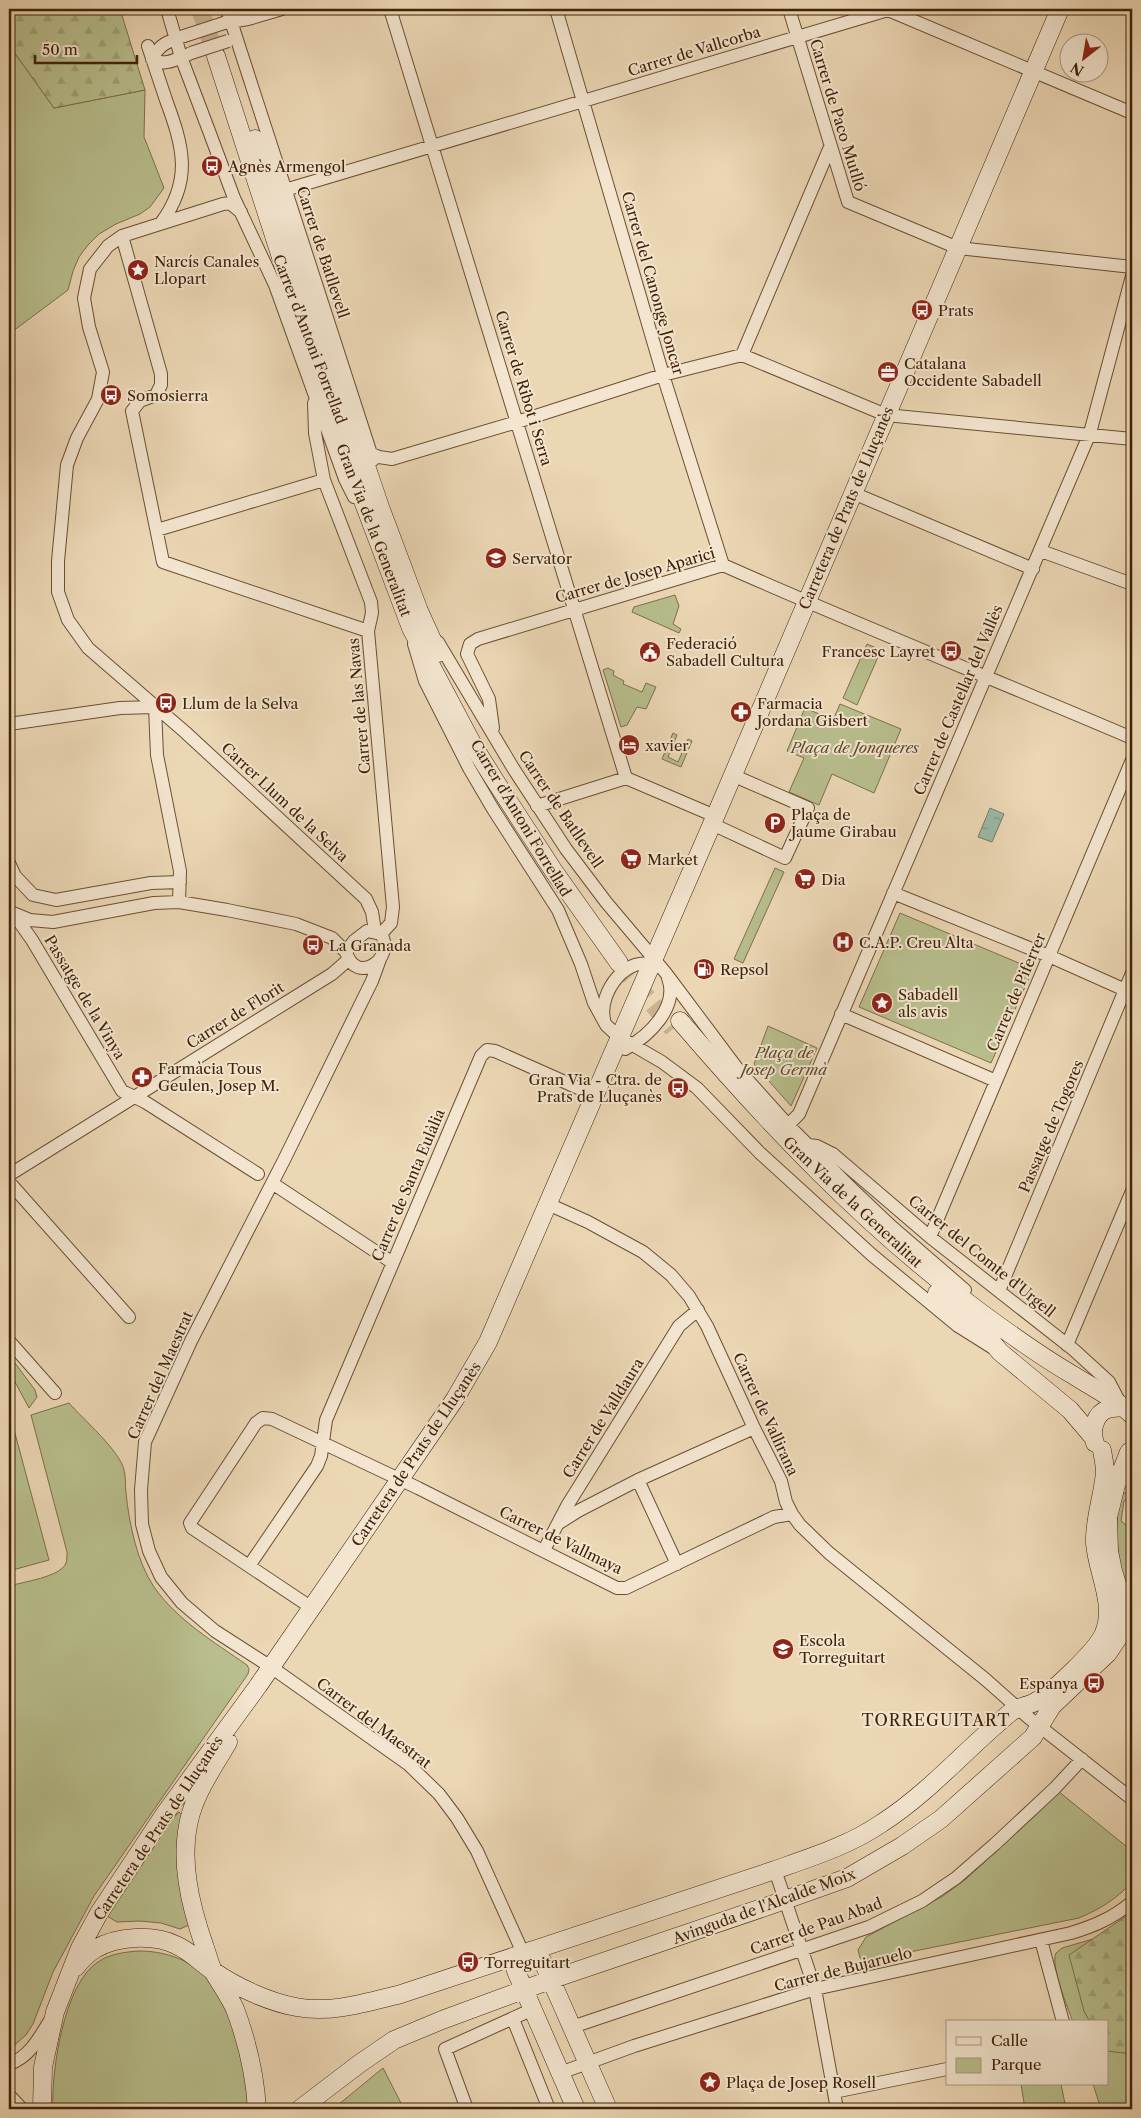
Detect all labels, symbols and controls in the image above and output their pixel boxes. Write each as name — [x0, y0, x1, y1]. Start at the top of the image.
street label: Carrer de Vallcorba — [625, 22, 763, 80]
scale bar — [35, 32, 138, 64]
north arrow — [1058, 32, 1108, 82]
street label: Carrer de Paco Mutlló — [806, 37, 870, 193]
text: 50 m — [42, 40, 78, 59]
text: N — [1067, 58, 1087, 80]
bus stop icon: Agnès Armengol — [200, 154, 224, 178]
place label: Agnès Armengol — [227, 157, 346, 176]
street label: Carrer de Batllevell — [293, 184, 353, 321]
street label: Carrer del Canonge Joncar — [618, 189, 688, 378]
place label: Narcís Canales Llopart — [154, 252, 259, 288]
street label: Carrer d'Antoni Forrellad — [269, 252, 351, 426]
place icon: Narcís Canales Llopart — [126, 258, 150, 282]
bus stop icon: Prats — [910, 298, 934, 322]
place label: Prats — [938, 301, 974, 320]
street label: Carrer de Ribot i Serra — [491, 308, 557, 468]
place label: Catalana Occidente Sabadell — [904, 354, 1042, 390]
office icon: Catalana Occidente Sabadell — [876, 360, 900, 384]
bus stop icon: Somosierra — [99, 383, 123, 407]
place label: Somosierra — [127, 386, 208, 405]
street label: Carretera de Prats de Lluçanès — [795, 404, 897, 612]
street label: Gran Via de la Generalitat — [332, 441, 416, 620]
street label: Carrer de Josep Aparici — [553, 543, 718, 607]
school or university icon: Servator — [484, 546, 508, 570]
place label: Servator — [512, 549, 573, 568]
street label: Carrer de Castellar del Vallès — [909, 602, 1007, 798]
place label: Federació Sabadell Cultura — [666, 634, 784, 670]
street label: Carrer de las Navas — [344, 637, 374, 775]
bus stop icon: Francesc Layret — [939, 639, 963, 663]
public building icon: Federació Sabadell Cultura — [638, 640, 662, 664]
place label: Francesc Layret — [822, 642, 936, 661]
bus stop icon: Llum de la Selva — [154, 691, 178, 715]
place label: Llum de la Selva — [182, 694, 299, 713]
place label: Farmacia Jordana Gisbert — [755, 694, 869, 730]
pharmacy icon: Farmacia Jordana Gisbert — [729, 700, 753, 724]
hotel icon: xavier — [617, 733, 641, 757]
street label: Carrer d'Antoni Forrellad — [467, 736, 575, 900]
place label: xavier — [645, 736, 689, 755]
street label: Carrer Llum de la Selva — [218, 738, 353, 866]
park label: Plaça de Jonqueres — [790, 738, 920, 757]
street label: Carrer de Batllevell — [515, 747, 608, 872]
place label: Plaça de Jaume Girabau — [789, 805, 897, 841]
parking icon: Plaça de Jaume Girabau — [763, 811, 787, 835]
supermarket icon: Market — [619, 847, 643, 871]
place label: Market — [647, 850, 699, 869]
supermarket icon: Dia — [793, 867, 817, 891]
place label: Dia — [821, 870, 846, 889]
street label: Carrer de Piferrer — [982, 929, 1050, 1054]
hospital icon: C.A.P. Creu Alta — [831, 930, 855, 954]
street label: Passatge de la Vinya — [40, 931, 130, 1063]
bus stop icon: La Granada — [301, 933, 325, 957]
place label: C.A.P. Creu Alta — [859, 933, 974, 952]
place label: La Granada — [329, 936, 411, 955]
fuel station icon: Repsol — [692, 957, 716, 981]
place label: Repsol — [720, 960, 769, 979]
street label: Carrer de Florit — [183, 977, 288, 1053]
place label: Sabadell als avis — [898, 985, 959, 1021]
place icon: Sabadell als avis — [870, 991, 894, 1015]
park label: Plaça de Josep Germà — [737, 1043, 827, 1079]
street label: Passatge de Togores — [1014, 1057, 1088, 1195]
place label: Farmàcia Tous Geulen, Josep M. — [158, 1059, 280, 1095]
pharmacy icon: Farmàcia Tous Geulen, Josep M. — [130, 1065, 154, 1089]
place label: Gran Via - Ctra. de Prats de Lluçanès — [528, 1070, 662, 1106]
bus stop icon: Gran Via - Ctra. de Prats de Lluçanès — [666, 1076, 690, 1100]
street label: Carrer de Santa Eulàlia — [367, 1106, 449, 1264]
street label: Gran Via de la Generalitat — [779, 1132, 927, 1272]
street label: Carrer del Comte d'Urgell — [905, 1191, 1060, 1322]
street label: Carrer del Maestrat — [123, 1307, 197, 1442]
street label: Carrer de Vallirana — [729, 1349, 803, 1479]
street label: Carrer de Valldaura — [558, 1354, 648, 1482]
street label: Carretera de Prats de Lluçanès — [347, 1358, 485, 1550]
street label: Carrer de Vallmaya — [496, 1502, 626, 1578]
place label: Escola Torreguitart — [799, 1631, 886, 1667]
school or university icon: Escola Torreguitart — [771, 1637, 795, 1661]
bus stop icon: Espanya — [1082, 1671, 1106, 1695]
street label: Carrer del Maestrat — [313, 1674, 436, 1773]
place label: Espanya — [1019, 1674, 1078, 1693]
district label: TORREGUITART — [862, 1710, 1010, 1730]
street label: Carretera de Prats de Lluçanès — [89, 1732, 227, 1924]
street label: Avinguda de l'Alcalde Moix — [669, 1864, 858, 1948]
street label: Carrer de Pau Abad — [747, 1893, 885, 1959]
street label: Carrer de Bujaruelo — [772, 1943, 914, 1995]
bus stop icon: Torreguitart — [456, 1950, 480, 1974]
place label: Torreguitart — [484, 1953, 571, 1972]
legend — [946, 2020, 1108, 2086]
text: Calle — [991, 2031, 1028, 2050]
text: Parque — [991, 2055, 1041, 2074]
place icon: Plaça de Josep Rosell — [698, 2070, 722, 2094]
place label: Plaça de Josep Rosell — [726, 2073, 876, 2092]

